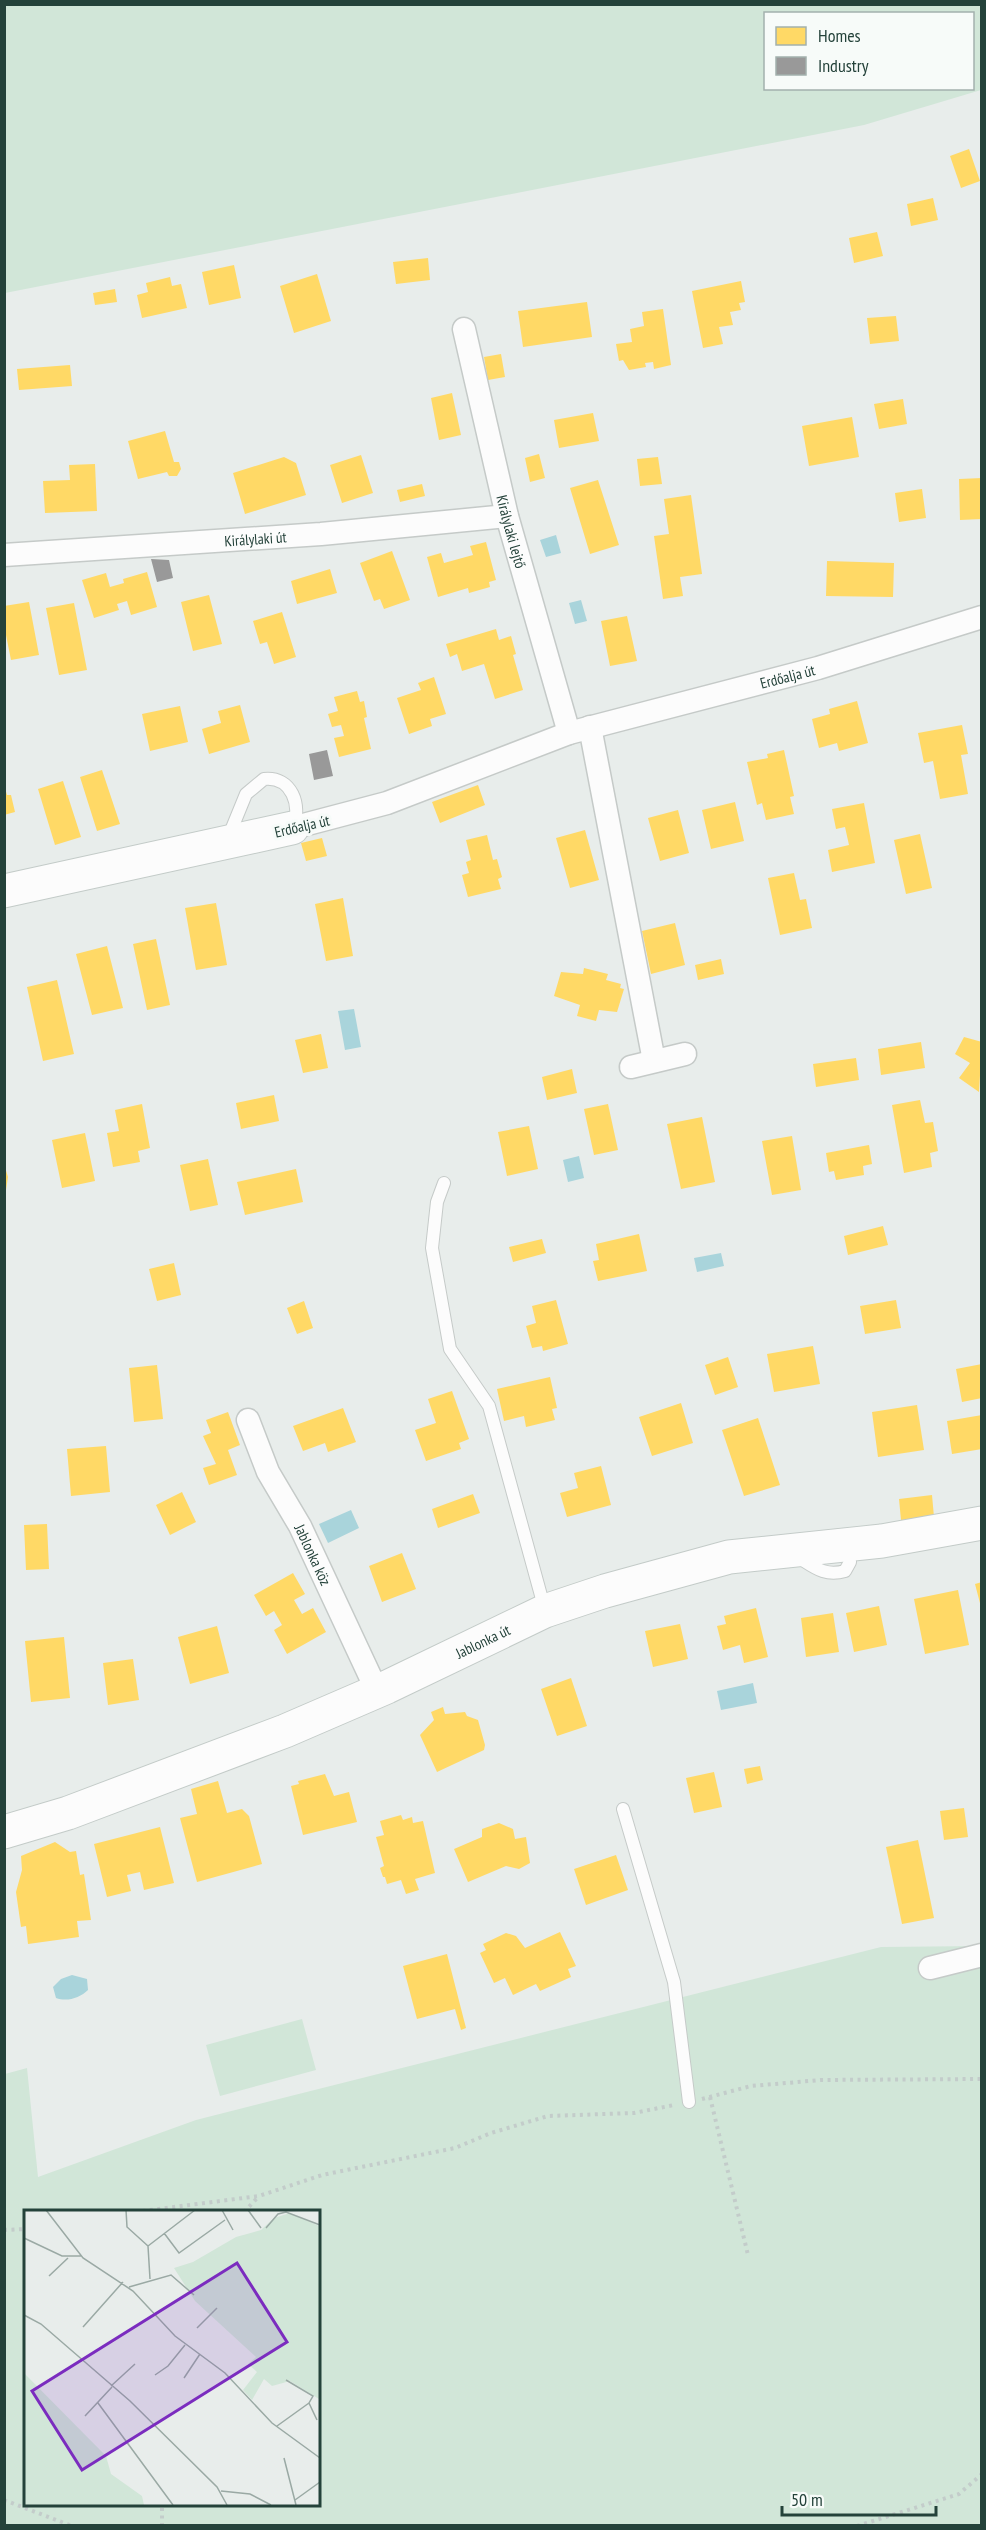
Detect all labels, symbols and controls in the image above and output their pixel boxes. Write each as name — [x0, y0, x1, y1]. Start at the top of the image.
legend — [764, 12, 974, 90]
text: Homes — [818, 24, 861, 47]
text: Industry — [818, 54, 869, 77]
street label: Királylaki lejtő — [493, 493, 531, 570]
street label: Királylaki út — [224, 527, 287, 550]
street label: Erdőalja út — [758, 660, 817, 692]
street label: Erdőalja út — [273, 810, 331, 842]
street label: Jablonka köz — [291, 1520, 336, 1588]
street label: Jablonka út — [451, 1620, 513, 1663]
inset map — [24, 2210, 320, 2506]
scale bar — [782, 2479, 936, 2517]
text: 50 m — [791, 2488, 823, 2511]

